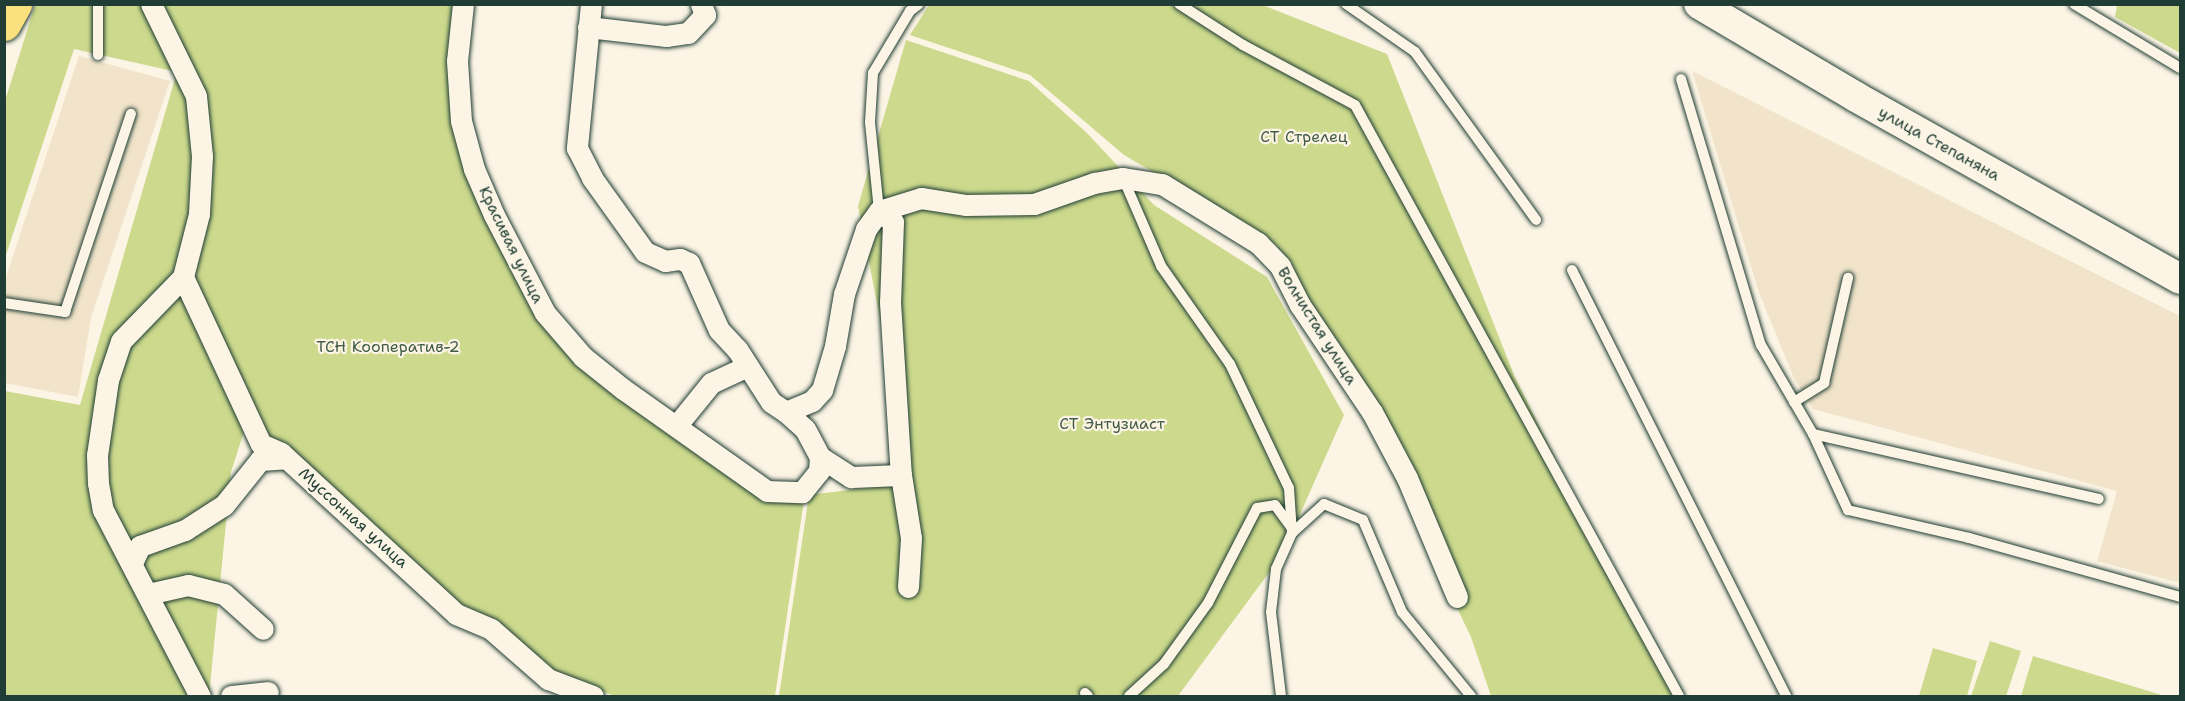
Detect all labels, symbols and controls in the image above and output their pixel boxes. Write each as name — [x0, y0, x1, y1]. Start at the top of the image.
street label: улица Степаняна — [1875, 103, 2003, 185]
park label: СТ Стрелец — [1260, 127, 1348, 147]
street label: Красивая улица — [474, 183, 548, 307]
street label: Волнистая улица — [1273, 264, 1361, 388]
park label: ТСН Кооператив-2 — [316, 337, 460, 357]
park label: СТ Энтузиаст — [1059, 414, 1165, 434]
street label: Муссонная улица — [294, 464, 412, 572]

